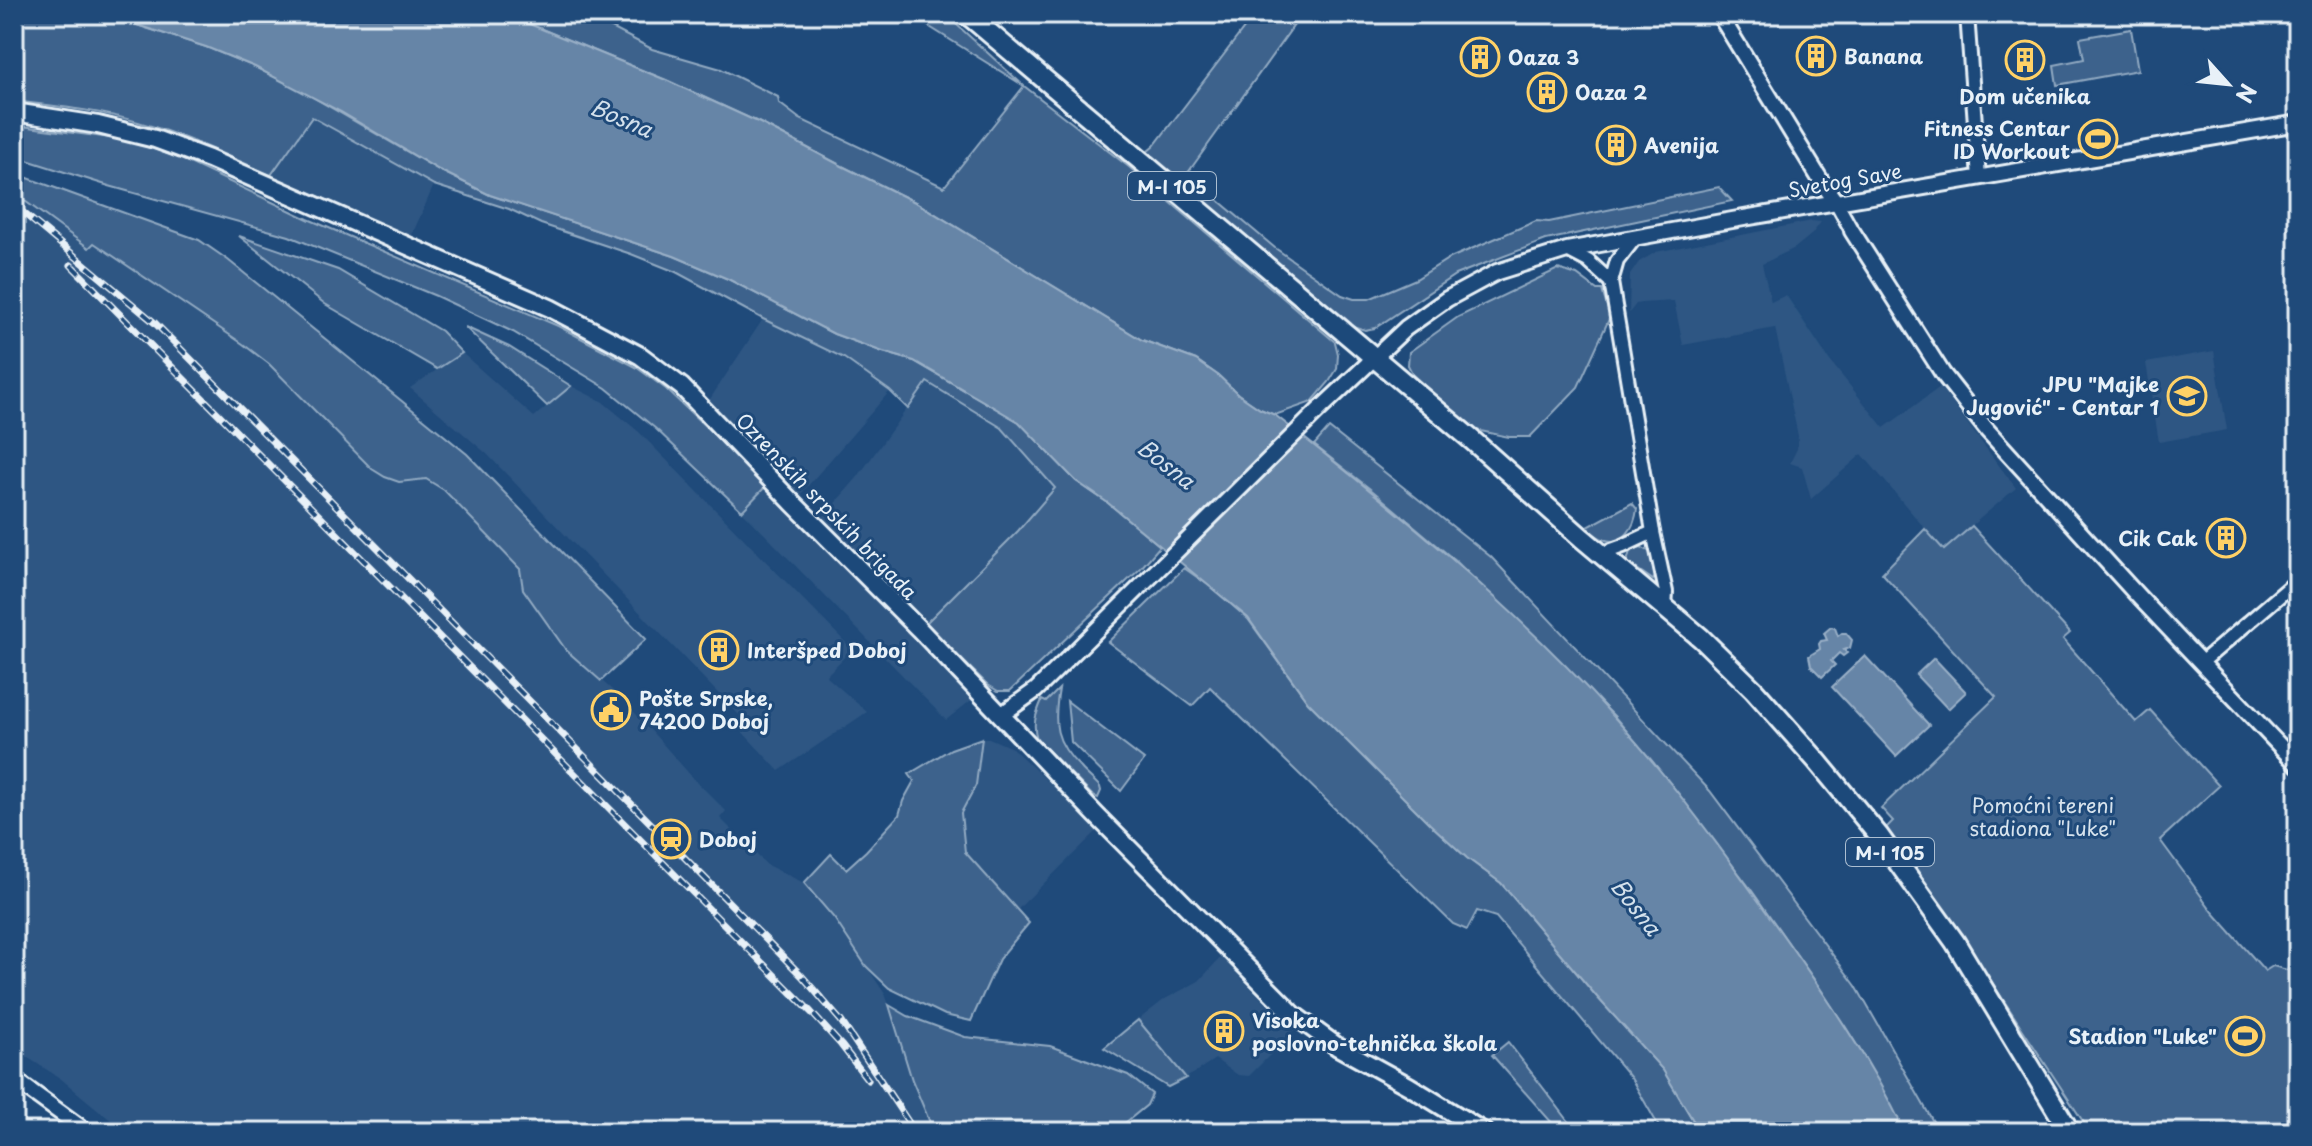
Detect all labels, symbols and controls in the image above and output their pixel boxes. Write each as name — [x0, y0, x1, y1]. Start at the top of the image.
building icon: Banana — [1795, 35, 1837, 77]
building icon: Oaza 3 — [1459, 36, 1501, 78]
building icon: Dom učenika — [2004, 39, 2046, 81]
place label: Banana — [1844, 41, 1923, 71]
place label: Oaza 3 — [1508, 42, 1579, 72]
north arrow — [2188, 44, 2268, 124]
building icon: Oaza 2 — [1526, 71, 1568, 113]
place label: Oaza 2 — [1575, 77, 1647, 107]
text: N — [2228, 79, 2266, 109]
place label: Dom učenika — [1959, 81, 2091, 111]
water label: Bosna — [586, 89, 659, 145]
place label: Fitness Centar ID Workout — [1924, 113, 2071, 166]
sports icon: Fitness Centar ID Workout — [2077, 118, 2119, 160]
building icon: Avenija — [1595, 124, 1637, 166]
place label: Avenija — [1643, 130, 1719, 160]
street label: Svetog Save — [1786, 155, 1904, 205]
road number: M-I 105 — [1128, 172, 1216, 200]
place label: JPU "Majke Jugović" - Centar 1 — [1966, 369, 2159, 422]
school or university icon: JPU "Majke Jugović" - Centar 1 — [2166, 375, 2208, 417]
street label: Ozrenskih srpskih brigada — [729, 406, 925, 607]
water label: Bosna — [1131, 430, 1204, 497]
building icon: Cik Cak — [2205, 517, 2247, 559]
place label: Cik Cak — [2118, 523, 2198, 553]
building icon: Interšped Doboj — [698, 629, 740, 671]
place label: Interšped Doboj — [747, 635, 907, 665]
place label: Pošte Srpske, 74200 Doboj — [639, 683, 773, 736]
public building icon: Pošte Srpske, 74200 Doboj — [590, 689, 632, 731]
park label: Pomoćni tereni stadiona "Luke" — [1970, 790, 2116, 843]
station icon: Doboj — [650, 818, 692, 860]
place label: Doboj — [699, 824, 757, 854]
road number: M-I 105 — [1846, 838, 1934, 866]
water label: Bosna — [1604, 870, 1671, 943]
place label: Visoka poslovno-tehnička škola — [1252, 1005, 1498, 1058]
building icon: Visoka poslovno-tehnička škola — [1203, 1010, 1245, 1052]
sports icon: Stadion "Luke" — [2224, 1015, 2266, 1057]
place label: Stadion "Luke" — [2068, 1021, 2217, 1051]

